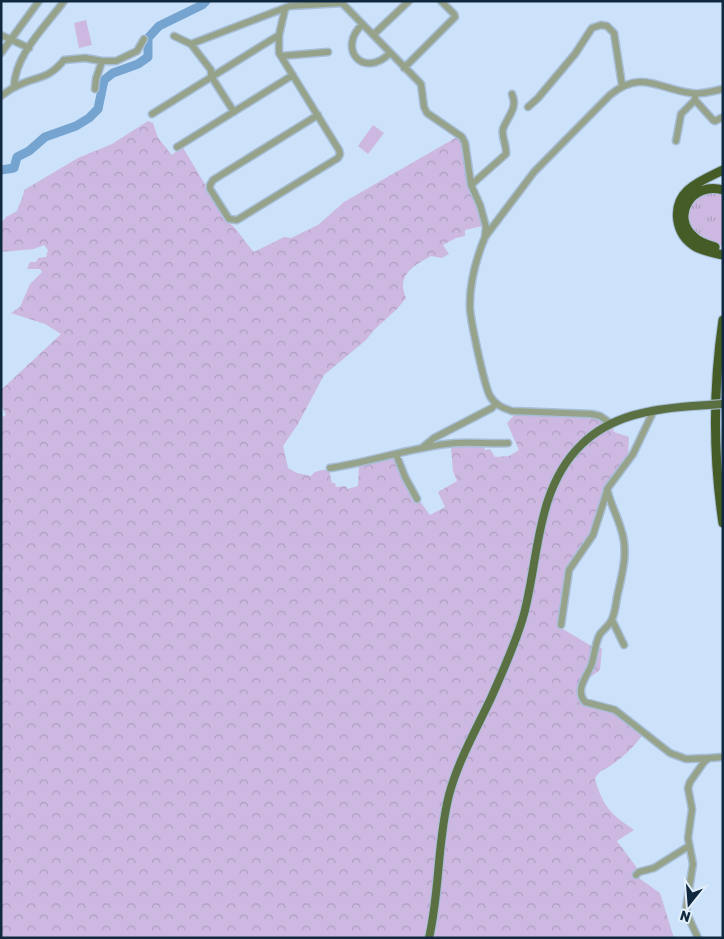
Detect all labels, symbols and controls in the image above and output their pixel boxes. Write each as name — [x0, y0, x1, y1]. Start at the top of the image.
north arrow — [664, 879, 714, 929]
text: N — [678, 906, 693, 926]

